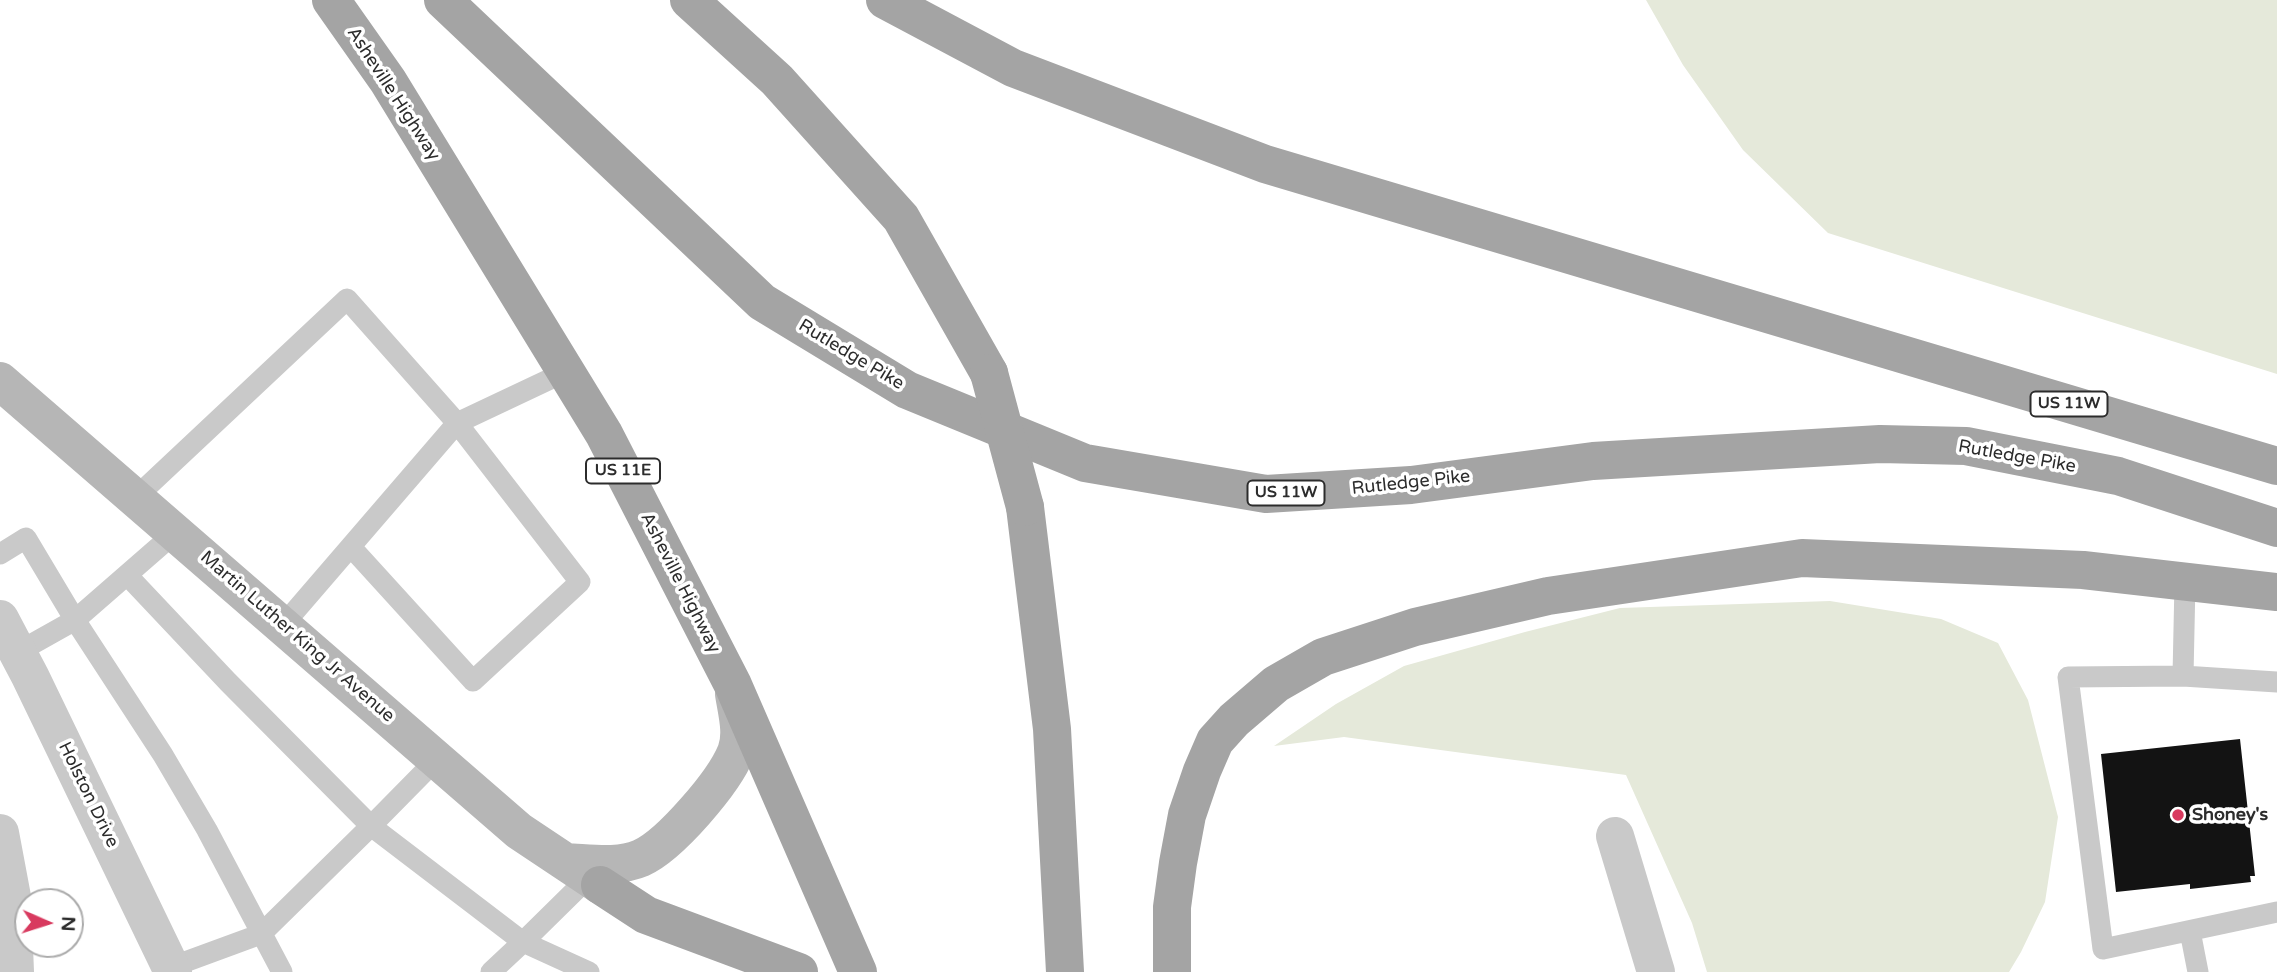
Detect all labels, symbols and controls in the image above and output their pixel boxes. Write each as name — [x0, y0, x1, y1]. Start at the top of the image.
street label: Asheville Highway — [342, 23, 444, 165]
street label: Rutledge Pike — [794, 315, 908, 395]
road number: US 11W — [2030, 392, 2108, 416]
street label: Rutledge Pike — [1956, 436, 2078, 478]
road number: US 11E — [586, 458, 660, 484]
street label: Rutledge Pike — [1351, 466, 1471, 500]
road number: US 11W — [1248, 480, 1324, 506]
street label: Asheville Highway — [635, 509, 725, 657]
street label: Martin Luther King Jr Avenue — [195, 547, 399, 727]
street label: Holston Drive — [53, 739, 123, 851]
place label: Shoney's — [2192, 804, 2268, 826]
marker: Shoney's — [2170, 807, 2186, 823]
north arrow — [14, 888, 84, 958]
text: N — [57, 916, 79, 932]

